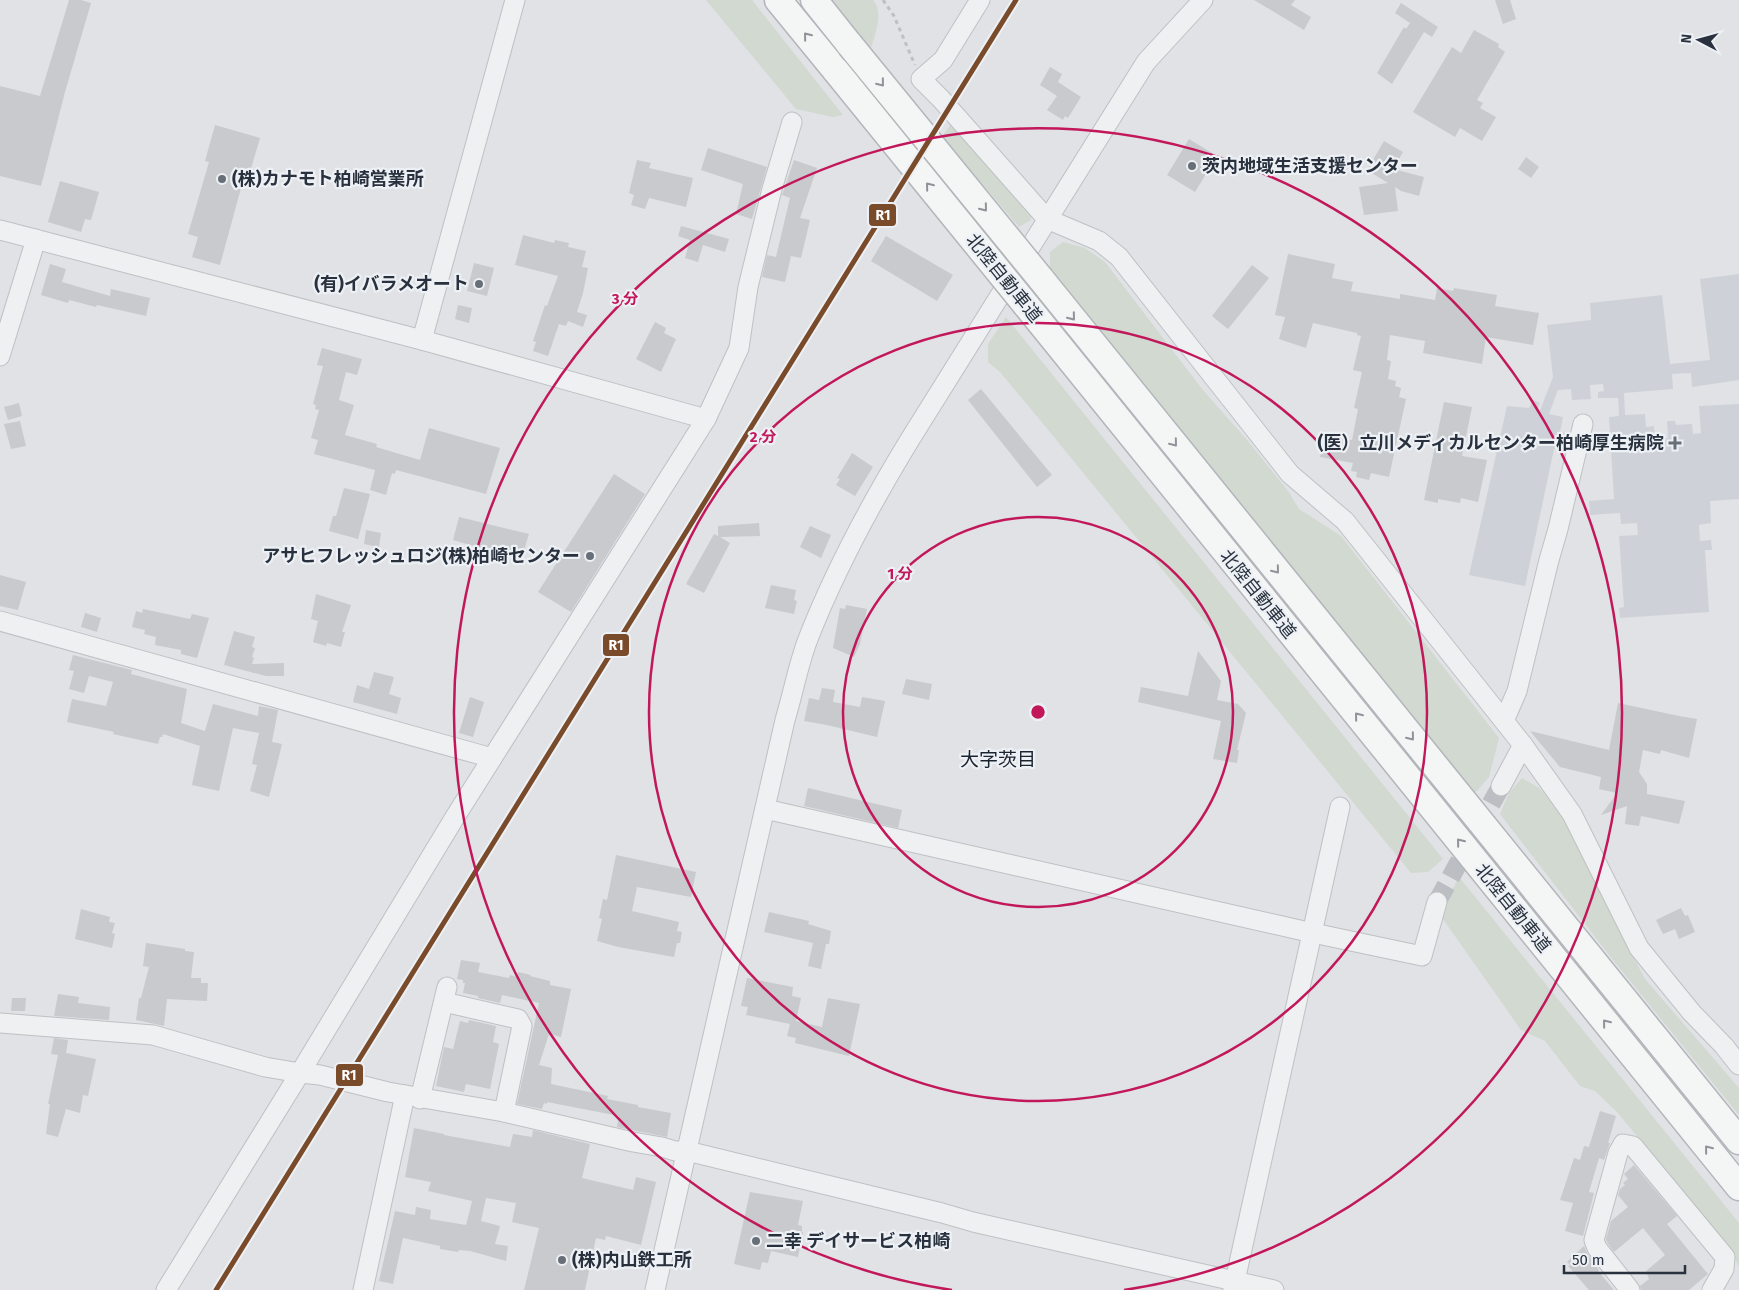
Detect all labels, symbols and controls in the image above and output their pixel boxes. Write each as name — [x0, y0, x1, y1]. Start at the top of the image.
north arrow — [1674, 15, 1724, 65]
one-way arrow — [803, 32, 812, 41]
text: N — [1678, 33, 1696, 44]
one-way arrow — [876, 77, 885, 86]
place label: 茨内地域生活支援センター — [1202, 155, 1418, 177]
marker: 茨内地域生活支援センター — [1186, 160, 1198, 172]
place label: (株)カナモト柏崎営業所 — [232, 168, 424, 190]
marker: (株)カナモト柏崎営業所 — [216, 173, 228, 185]
one-way arrow — [926, 183, 934, 192]
line badge: R1 — [868, 203, 897, 227]
one-way arrow — [978, 203, 987, 212]
text: R1 — [876, 207, 890, 224]
street label: 北陸自動車道 — [961, 229, 1047, 327]
place label: (有)イバラメオート — [314, 273, 469, 295]
marker: (有)イバラメオート — [473, 278, 485, 290]
text: 3 分 — [611, 290, 638, 308]
one-way arrow — [1066, 311, 1074, 320]
text: 2 分 — [750, 428, 776, 446]
place label: (医）立川メディカルセンター柏崎厚生病院 — [1317, 432, 1664, 454]
marker: (医）立川メディカルセンター柏崎厚生病院 — [1668, 436, 1682, 450]
one-way arrow — [1168, 438, 1177, 447]
place label: アサヒフレッシュロジ(株)柏崎センター — [262, 545, 580, 567]
street label: 北陸自動車道 — [1215, 545, 1301, 643]
marker: アサヒフレッシュロジ(株)柏崎センター — [584, 550, 596, 562]
one-way arrow — [1270, 564, 1278, 573]
text: 1 分 — [887, 565, 913, 583]
line badge: R1 — [602, 633, 630, 657]
text: R1 — [609, 637, 623, 654]
centre of rings — [1029, 703, 1047, 721]
one-way arrow — [1355, 713, 1363, 722]
one-way arrow — [1406, 731, 1415, 740]
district label: 大字茨目 — [960, 748, 1036, 771]
one-way arrow — [1457, 839, 1465, 848]
street label: 北陸自動車道 — [1470, 859, 1556, 957]
one-way arrow — [1604, 1020, 1612, 1029]
line badge: R1 — [335, 1063, 364, 1087]
text: R1 — [342, 1067, 356, 1084]
one-way arrow — [1706, 1146, 1714, 1155]
place label: 二幸 デイサービス柏崎 — [766, 1230, 950, 1252]
marker: 二幸 デイサービス柏崎 — [750, 1235, 762, 1247]
scale bar — [1564, 1242, 1685, 1274]
place label: (株)内山鉄工所 — [572, 1249, 692, 1271]
text: 50 m — [1572, 1251, 1605, 1269]
marker: (株)内山鉄工所 — [556, 1254, 568, 1266]

